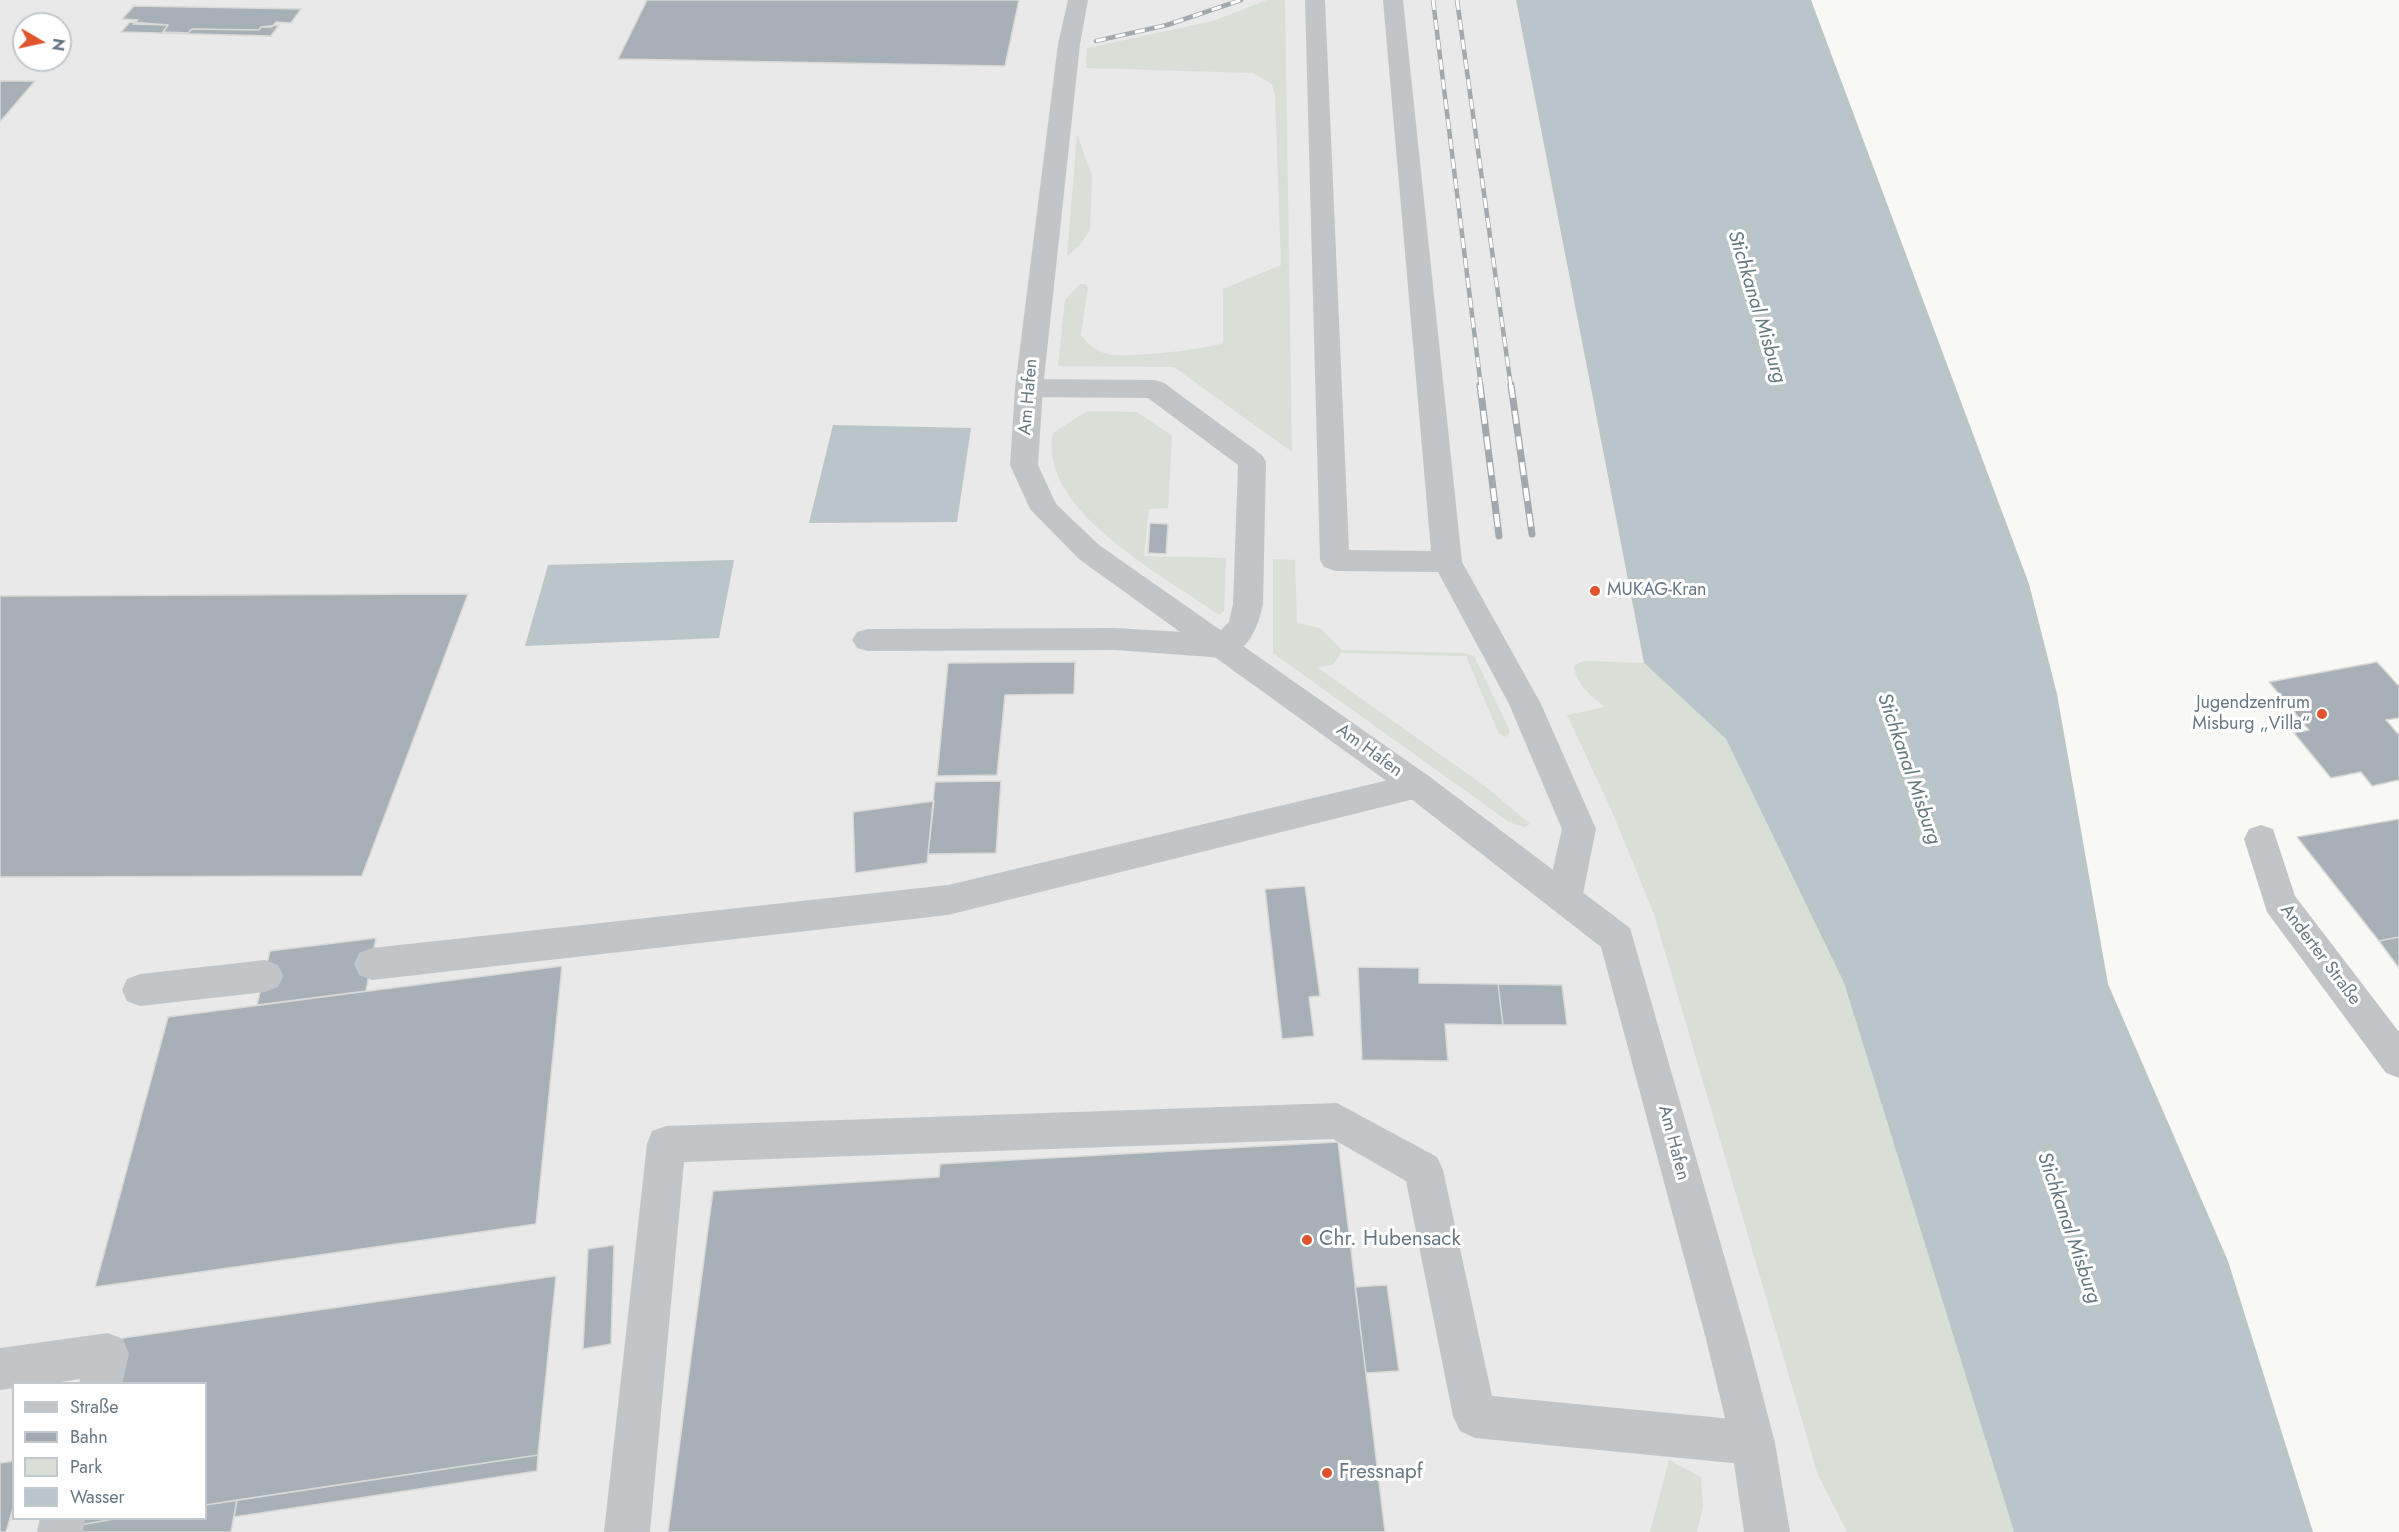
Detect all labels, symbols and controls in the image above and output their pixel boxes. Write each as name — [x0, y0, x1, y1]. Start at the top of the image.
north arrow — [12, 12, 72, 72]
text: N — [46, 37, 71, 53]
water label: Stichkanal Misburg — [1721, 228, 1791, 386]
street label: Am Hafen — [1015, 358, 1043, 436]
place label: MUKAG-Kran — [1607, 580, 1707, 602]
marker: MUKAG-Kran — [1588, 584, 1602, 598]
water label: Stichkanal Misburg — [1871, 690, 1945, 848]
place label: Jugendzentrum Misburg „Villa“ — [2192, 693, 2310, 736]
marker: Jugendzentrum Misburg „Villa“ — [2315, 707, 2329, 721]
street label: Am Hafen — [1332, 720, 1406, 782]
street label: Anderter Straße — [2275, 900, 2365, 1010]
street label: Am Hafen — [1653, 1103, 1693, 1183]
water label: Stichkanal Misburg — [2031, 1149, 2105, 1307]
place label: Chr. Hubensack — [1319, 1227, 1461, 1253]
marker: Chr. Hubensack — [1300, 1233, 1314, 1247]
legend — [12, 1382, 207, 1520]
text: Straße — [70, 1394, 118, 1420]
text: Bahn — [70, 1424, 108, 1450]
text: Park — [70, 1454, 102, 1480]
place label: Fressnapf — [1339, 1460, 1423, 1486]
marker: Fressnapf — [1320, 1466, 1334, 1480]
text: Wasser — [70, 1484, 125, 1510]

